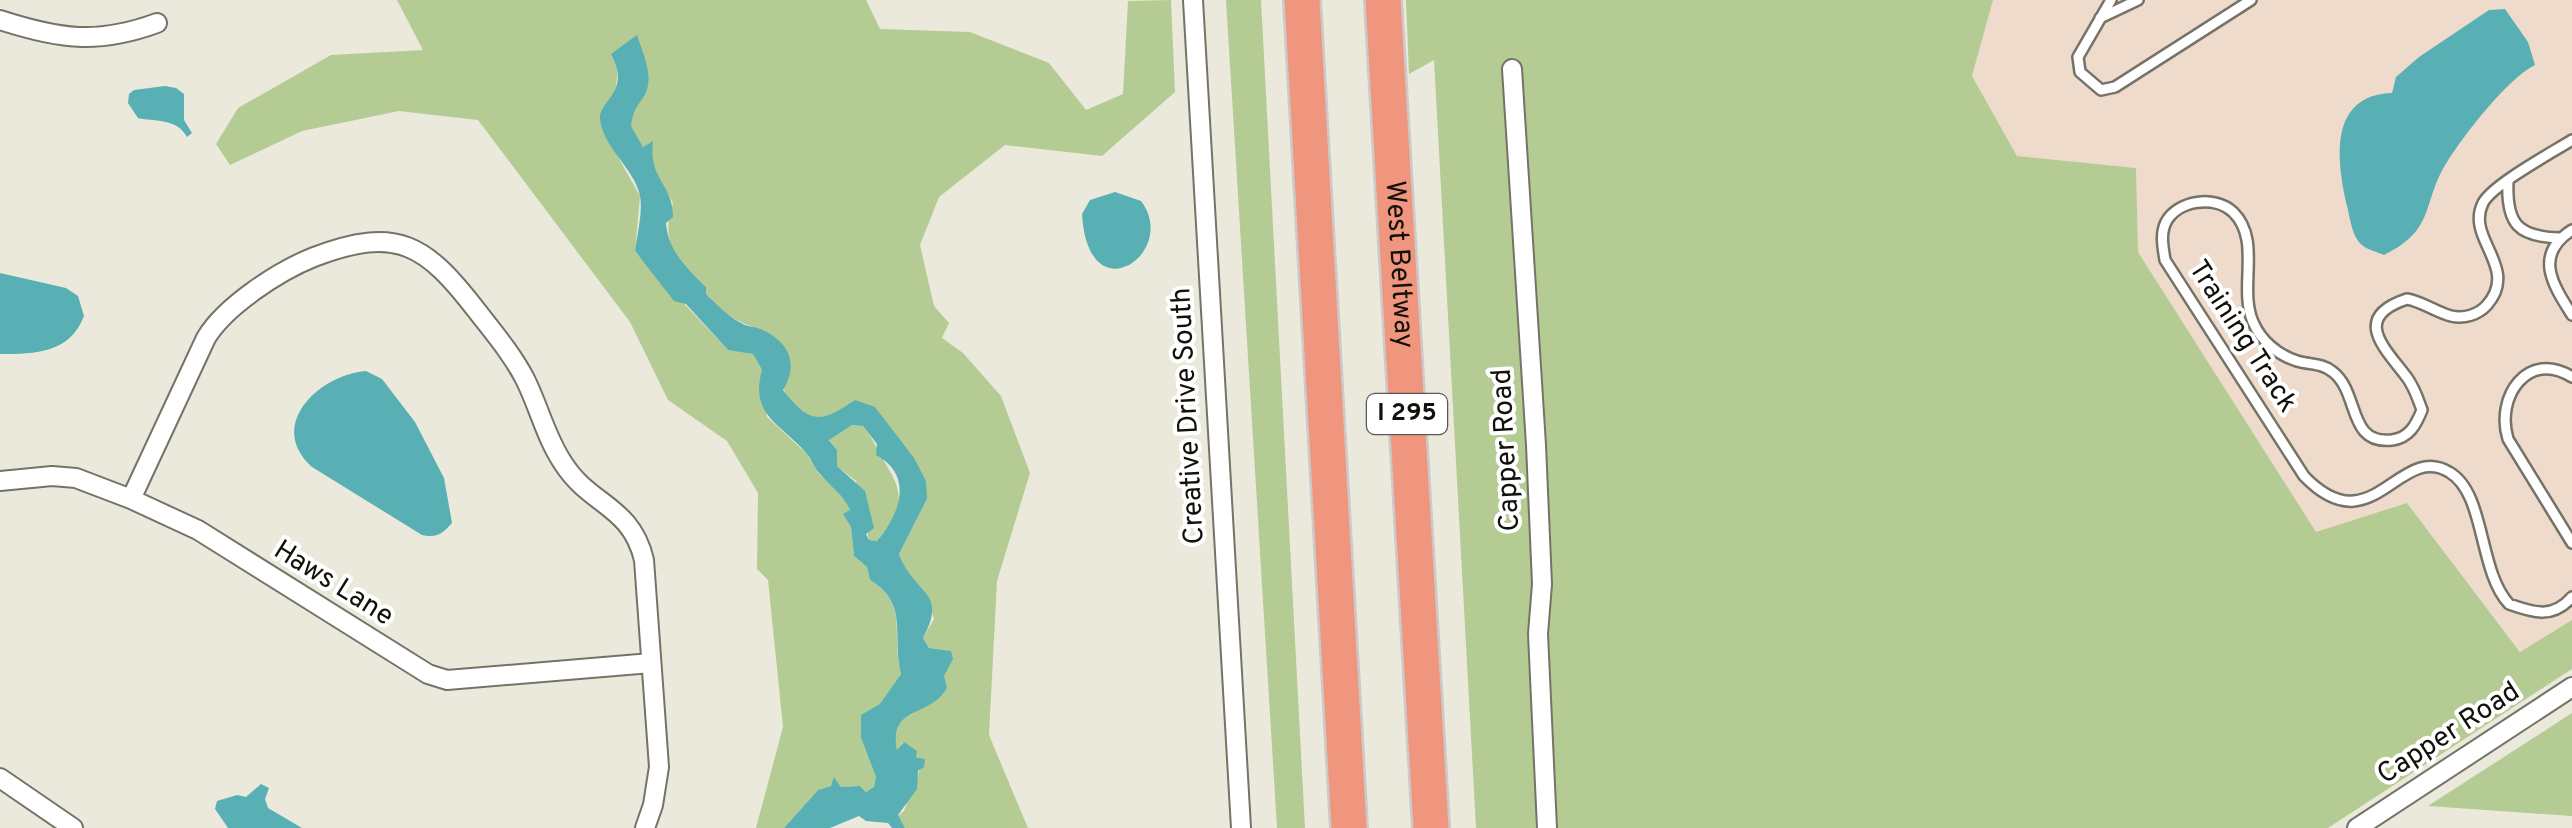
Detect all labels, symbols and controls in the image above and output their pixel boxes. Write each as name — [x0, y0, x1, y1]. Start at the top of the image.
street label: West Beltway — [1375, 180, 1421, 350]
street label: Training Track — [2179, 254, 2305, 420]
street label: Creative Drive South — [1164, 287, 1214, 545]
street label: Capper Road — [1485, 368, 1529, 532]
road number: I 295 — [1367, 394, 1447, 434]
street label: Haws Lane — [266, 533, 400, 635]
street label: Capper Road — [2371, 675, 2527, 793]

